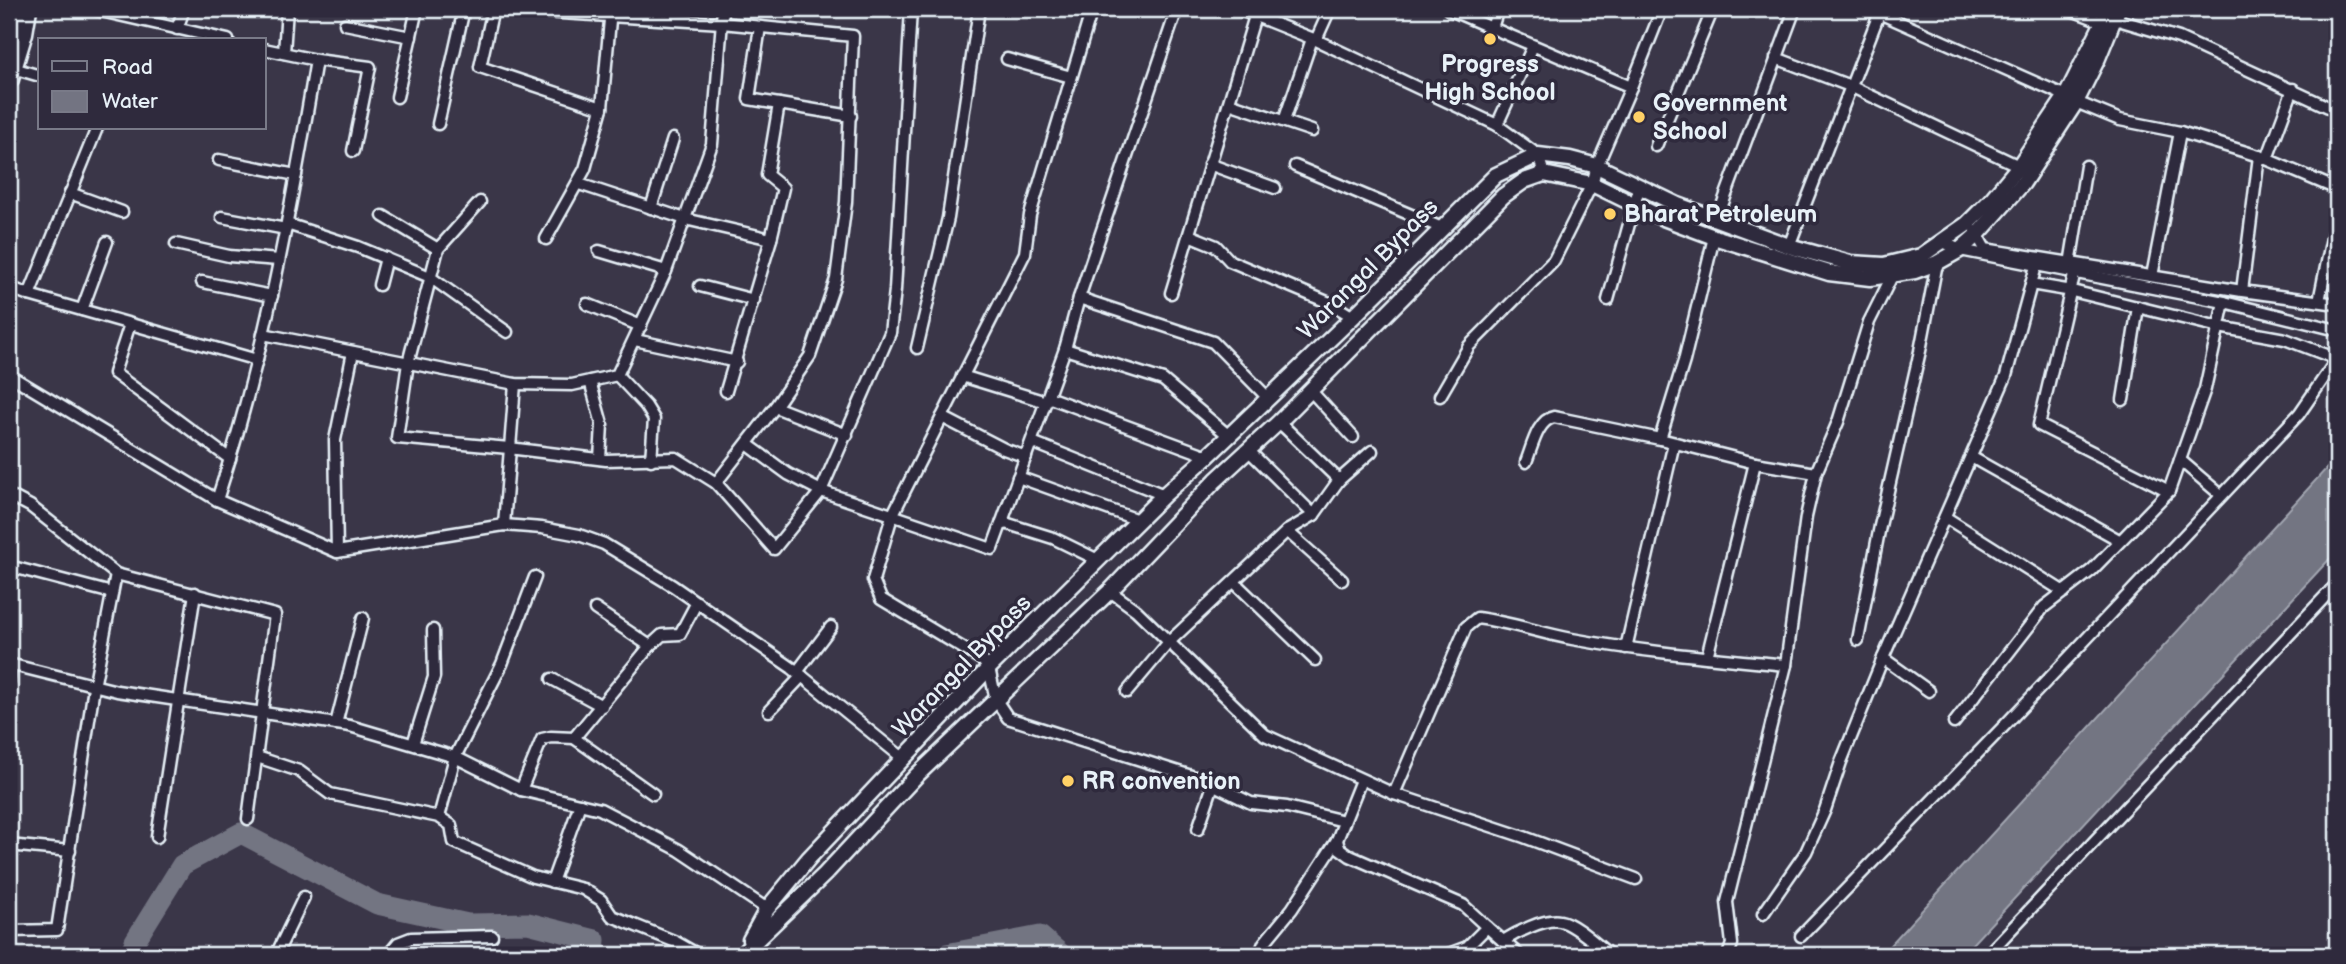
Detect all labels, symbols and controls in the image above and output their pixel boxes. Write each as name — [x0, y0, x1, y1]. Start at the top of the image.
marker: Progress High School — [1482, 31, 1498, 47]
legend — [38, 38, 266, 130]
place label: Progress High School — [1424, 50, 1556, 107]
text: Road — [102, 55, 153, 80]
text: Water — [102, 89, 158, 114]
place label: Government School — [1653, 89, 1787, 146]
marker: Government School — [1631, 109, 1647, 125]
street label: Warangal Bypass — [1292, 192, 1445, 345]
place label: Bharat Petroleum — [1624, 200, 1817, 229]
marker: Bharat Petroleum — [1602, 206, 1618, 222]
street label: Warangal Bypass — [887, 588, 1038, 743]
place label: RR convention — [1082, 767, 1241, 796]
marker: RR convention — [1060, 773, 1076, 789]

